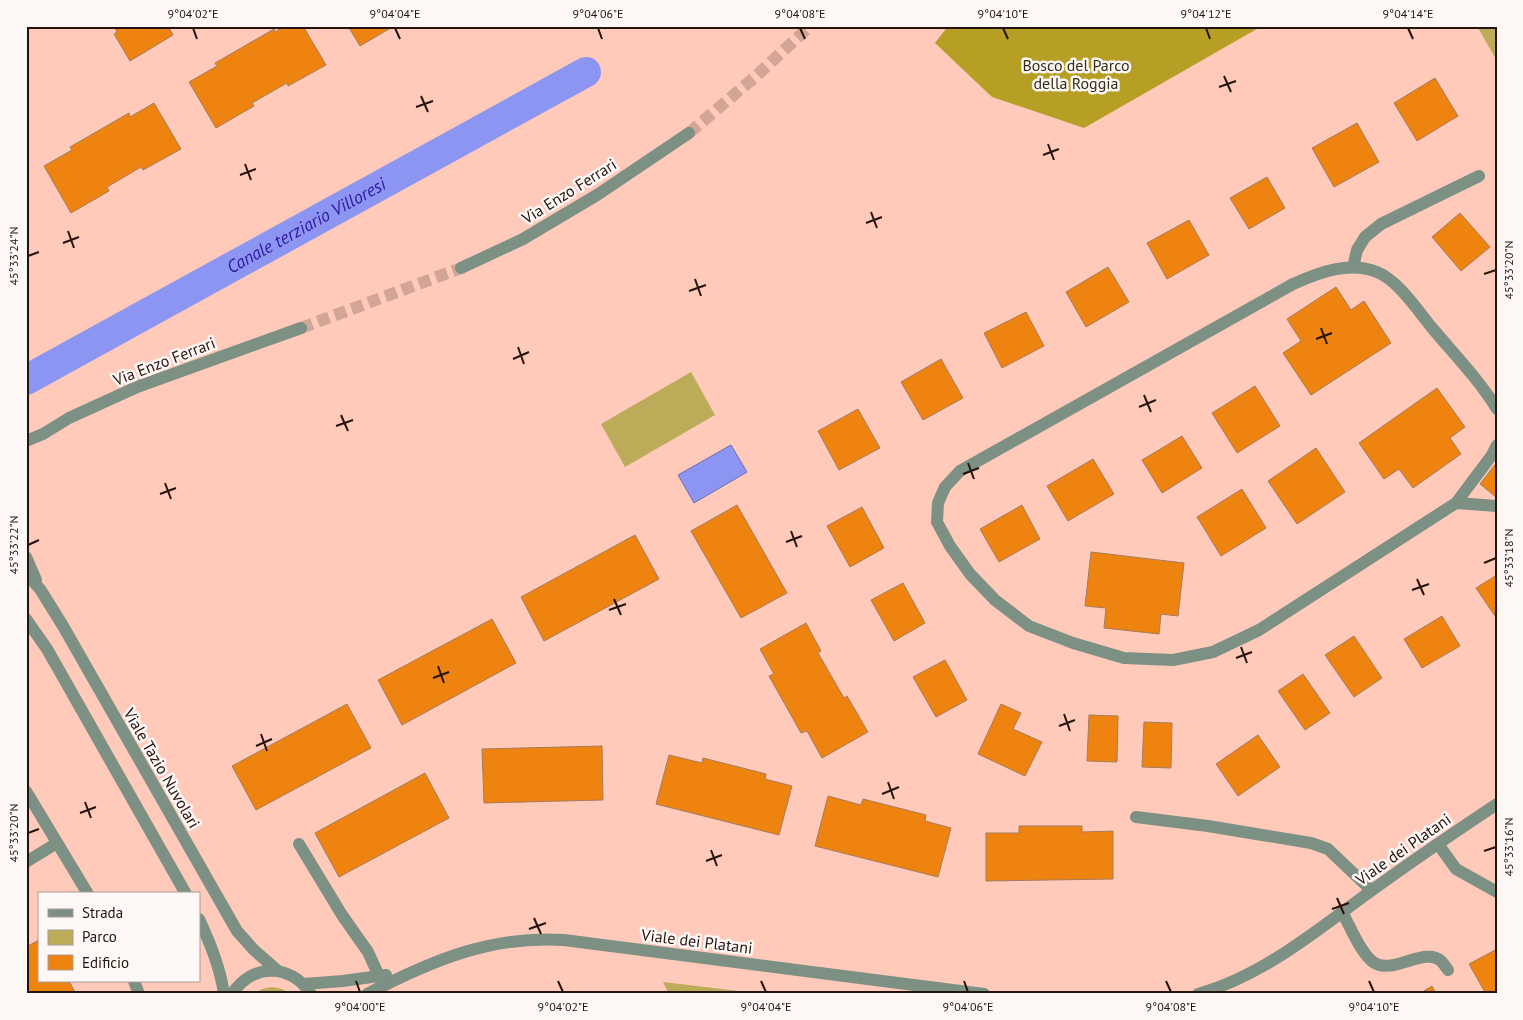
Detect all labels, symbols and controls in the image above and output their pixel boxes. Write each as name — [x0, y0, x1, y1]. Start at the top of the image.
text: 9°04'02"E — [168, 6, 218, 21]
text: 9°04'04"E — [370, 6, 420, 21]
text: 9°04'06"E — [573, 6, 623, 21]
text: 9°04'08"E — [775, 6, 825, 21]
text: 9°04'10"E — [978, 6, 1028, 21]
text: 9°04'12"E — [1181, 6, 1231, 21]
text: 9°04'14"E — [1383, 6, 1433, 21]
park label: Bosco del Parco della Roggia — [1022, 55, 1130, 93]
street label: Via Enzo Ferrari — [517, 154, 620, 229]
water label: Canale terziario Villoresi — [223, 172, 391, 278]
text: 45°33'24"N — [6, 226, 21, 286]
text: 45°33'20"N — [1501, 240, 1516, 300]
street label: Via Enzo Ferrari — [109, 332, 218, 390]
text: 45°33'22"N — [6, 515, 21, 575]
text: 45°33'18"N — [1501, 528, 1516, 588]
street label: Viale Tazio Nuvolari — [119, 704, 204, 832]
text: 45°33'20"N — [6, 803, 21, 863]
street label: Viale dei Platani — [1351, 809, 1454, 890]
text: 45°33'16"N — [1501, 817, 1516, 877]
legend — [38, 892, 200, 982]
text: Strada — [82, 903, 123, 922]
street label: Viale dei Platani — [639, 924, 754, 958]
text: Parco — [82, 927, 117, 946]
text: Edificio — [82, 953, 129, 972]
text: 9°04'00"E — [335, 999, 385, 1014]
text: 9°04'02"E — [538, 999, 588, 1014]
text: 9°04'04"E — [741, 999, 791, 1014]
text: 9°04'06"E — [943, 999, 993, 1014]
text: 9°04'08"E — [1146, 999, 1196, 1014]
text: 9°04'10"E — [1349, 999, 1399, 1014]

